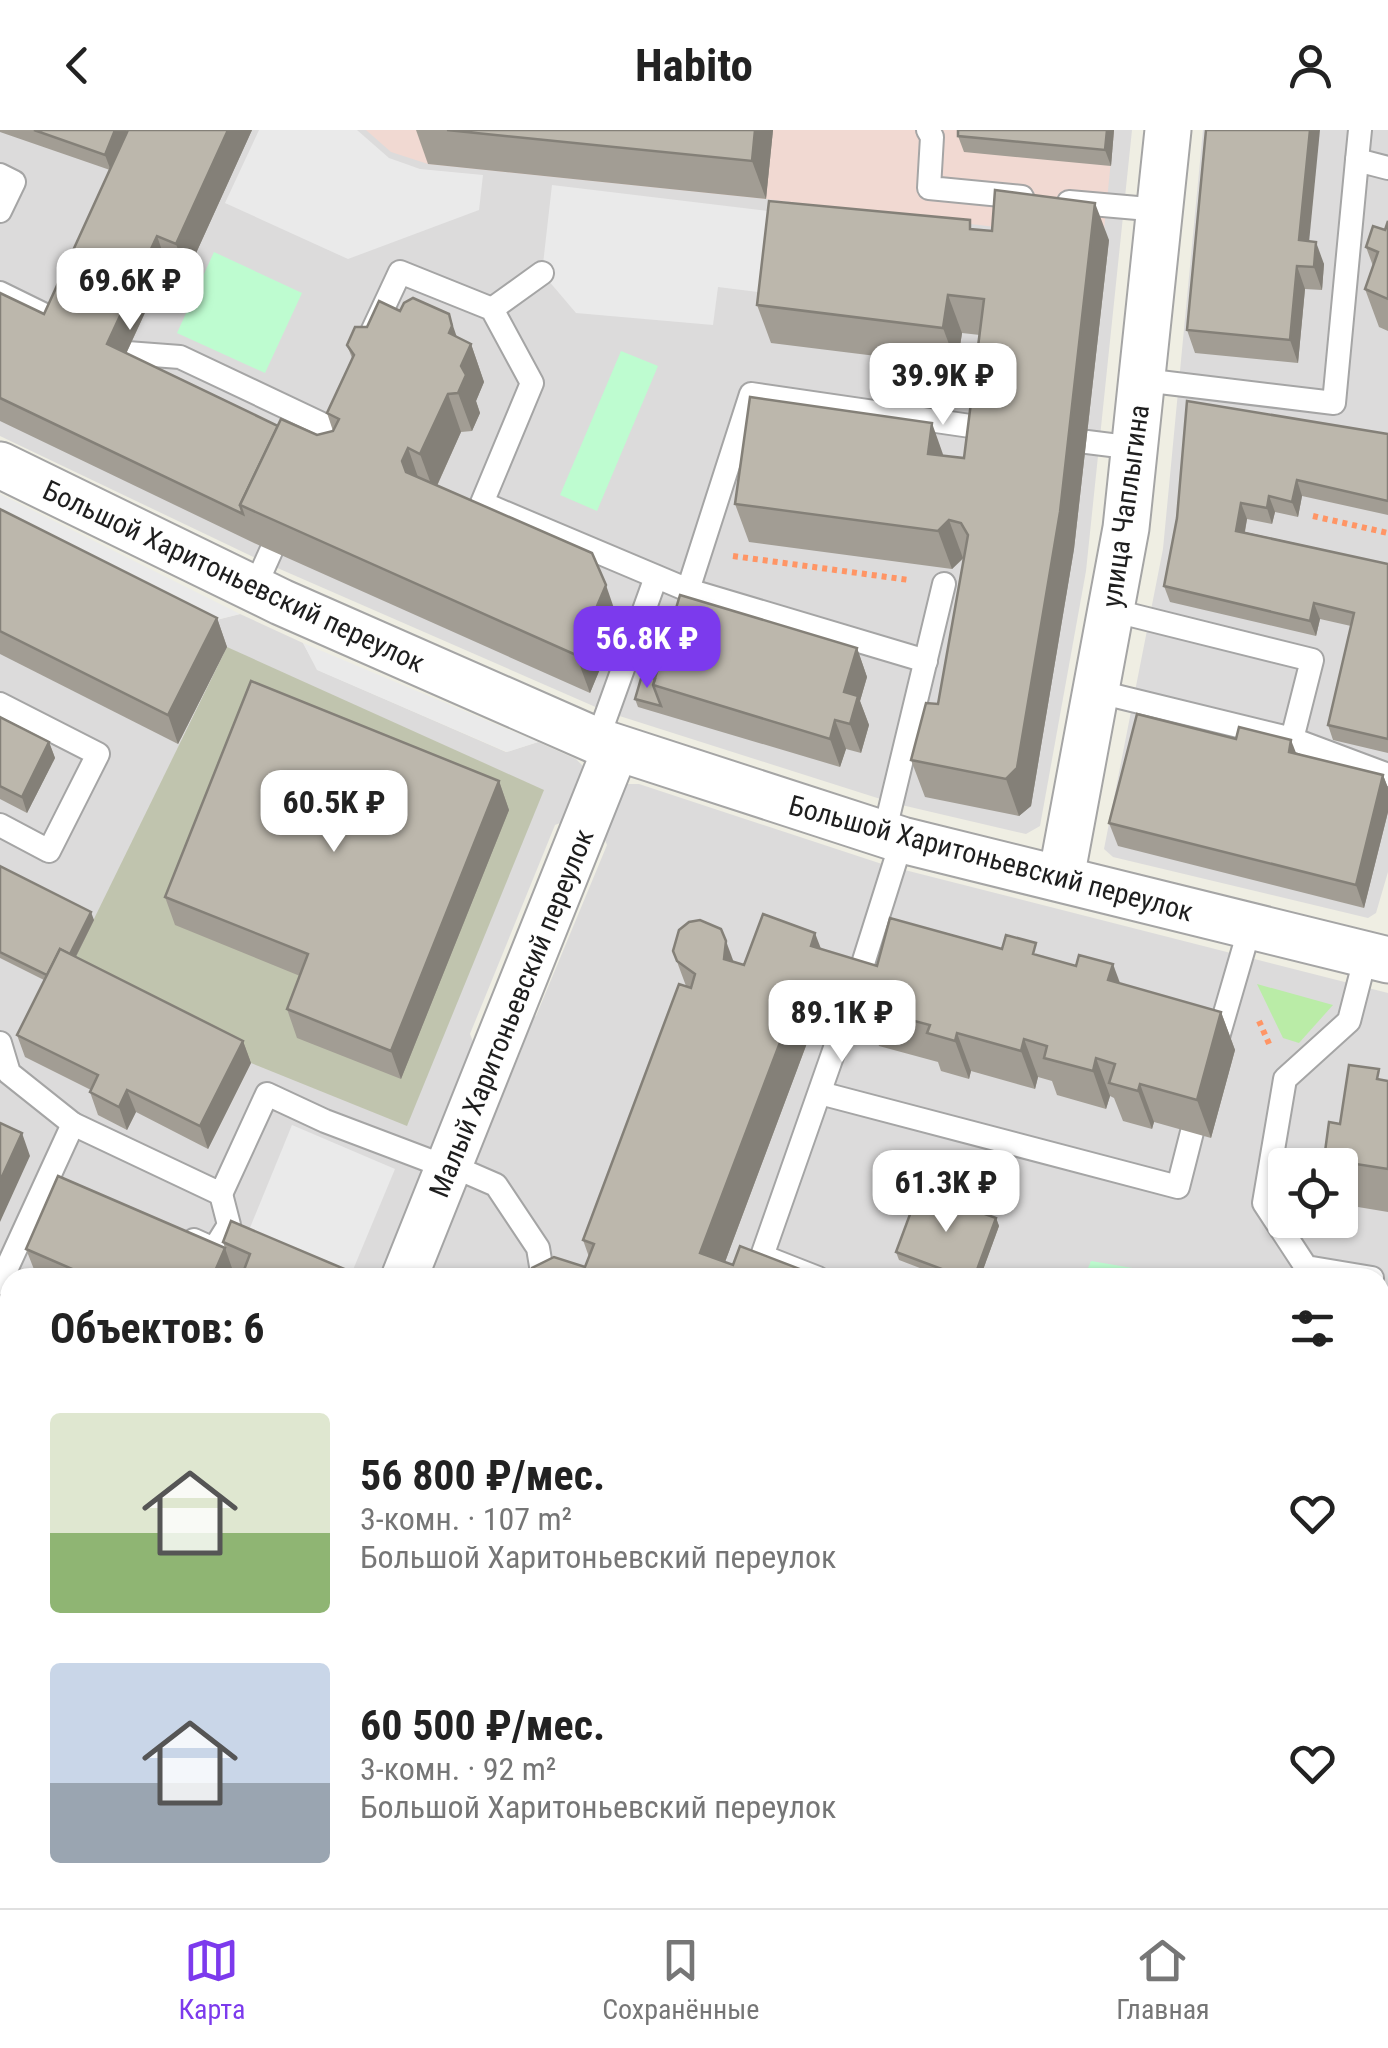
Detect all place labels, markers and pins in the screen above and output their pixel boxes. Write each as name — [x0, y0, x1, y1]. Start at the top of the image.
pin: 69.6K ₽ — [38, 248, 222, 333]
pin: 39.9K ₽ — [851, 343, 1035, 428]
pin: 56.8K ₽ — [555, 606, 739, 691]
pin: 60.5K ₽ — [242, 770, 426, 855]
pin: 89.1K ₽ — [750, 980, 934, 1065]
pin: 61.3K ₽ — [854, 1150, 1038, 1235]

